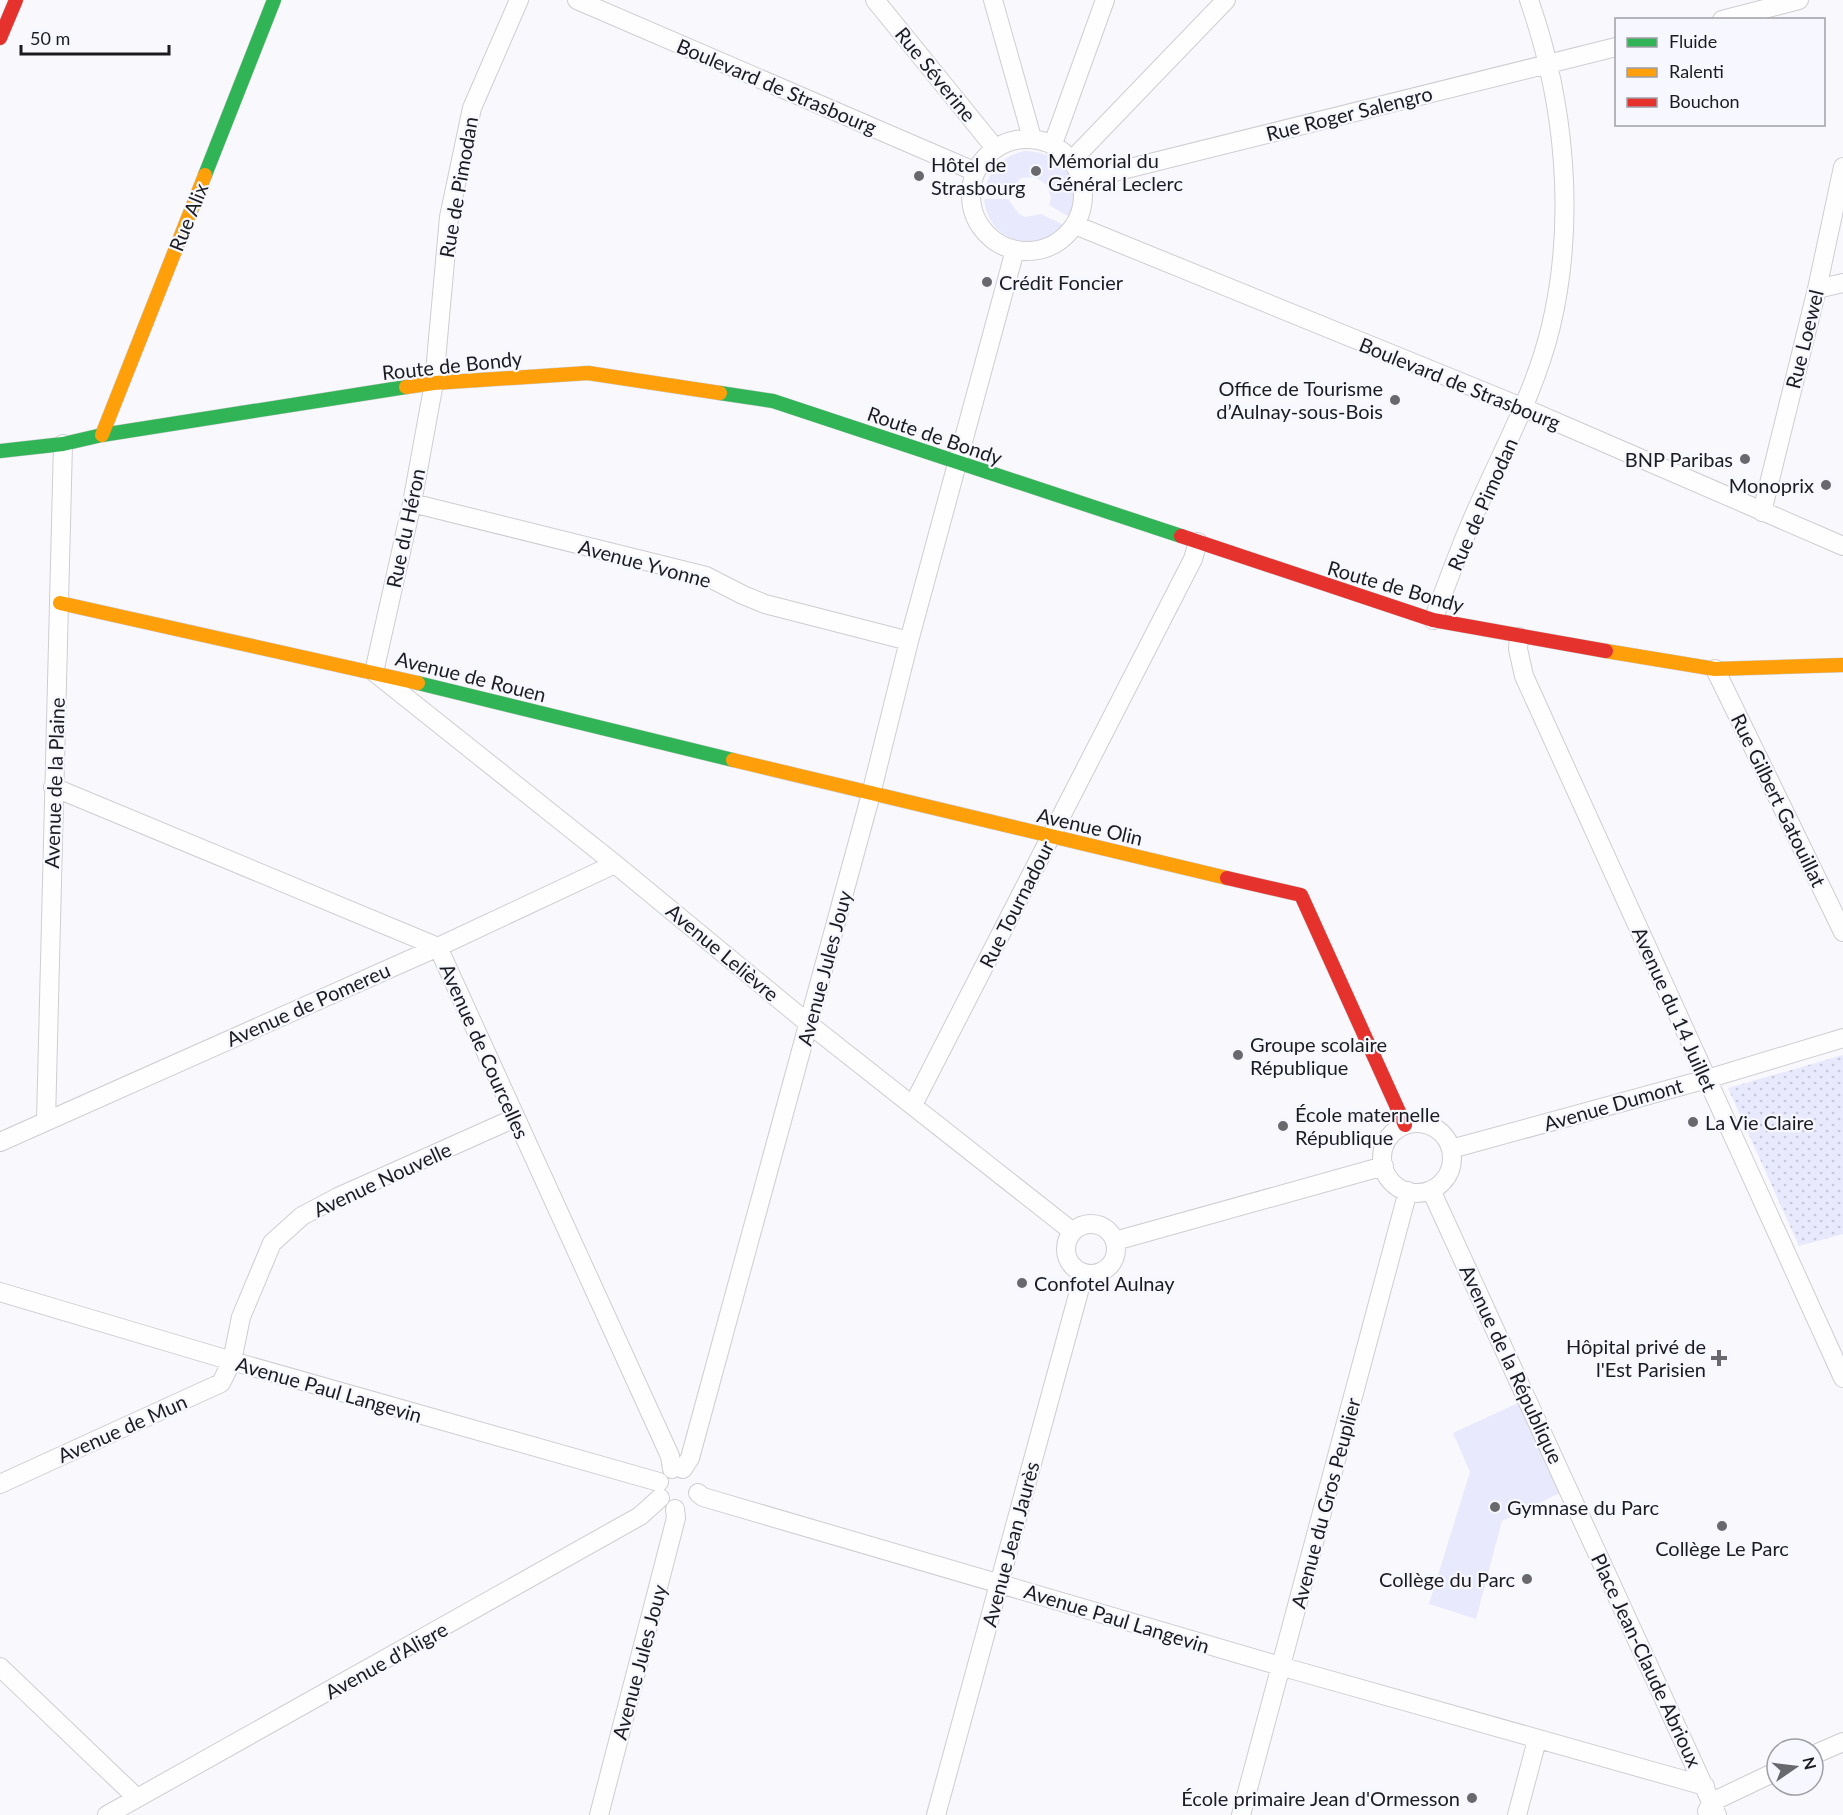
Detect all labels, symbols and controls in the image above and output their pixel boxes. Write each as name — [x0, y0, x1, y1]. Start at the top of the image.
scale bar — [21, 18, 170, 56]
legend — [1615, 18, 1825, 126]
street label: Rue Séverine — [891, 22, 981, 126]
text: 50 m — [30, 27, 70, 49]
text: Fluide — [1669, 30, 1717, 52]
street label: Boulevard de Strasbourg — [673, 33, 881, 139]
text: Ralenti — [1669, 60, 1724, 82]
street label: Rue Roger Salengro — [1263, 81, 1435, 145]
text: Bouchon — [1669, 90, 1740, 112]
street label: Rue de Pimodan — [434, 115, 482, 259]
place label: Mémorial du Général Leclerc — [1048, 148, 1183, 195]
place label: Hôtel de Strasbourg — [931, 152, 1025, 199]
marker: Mémorial du Général Leclerc — [1029, 164, 1043, 178]
marker: Hôtel de Strasbourg — [912, 169, 926, 183]
street label: Rue Alix — [164, 179, 212, 255]
place label: Crédit Foncier — [999, 270, 1124, 294]
marker: Crédit Foncier — [980, 275, 994, 289]
street label: Rue Loewel — [1780, 287, 1828, 391]
street label: Boulevard de Strasbourg — [1356, 332, 1564, 434]
street label: Route de Bondy — [381, 346, 524, 384]
place label: Office de Tourisme d’Aulnay-sous-Bois — [1216, 376, 1383, 423]
marker: Office de Tourisme d’Aulnay-sous-Bois — [1388, 393, 1402, 407]
street label: Route de Bondy — [865, 401, 1006, 469]
street label: Rue de Pimodan — [1442, 434, 1522, 574]
place label: BNP Paribas — [1625, 447, 1733, 471]
marker: BNP Paribas — [1738, 452, 1752, 466]
street label: Rue du Héron — [381, 466, 429, 590]
place label: Monoprix — [1729, 473, 1814, 497]
marker: Monoprix — [1819, 478, 1833, 492]
street label: Avenue Yvonne — [576, 534, 714, 592]
street label: Route de Bondy — [1325, 555, 1468, 617]
street label: Avenue de Rouen — [393, 646, 549, 706]
street label: Avenue de la Plaine — [39, 697, 69, 869]
street label: Rue Gilbert Gatouillat — [1727, 710, 1831, 890]
street label: Avenue Olin — [1035, 802, 1145, 850]
street label: Rue Tournadour — [974, 836, 1059, 972]
street label: Avenue Jules Jouy — [792, 887, 856, 1048]
street label: Avenue Lelièvre — [662, 898, 784, 1006]
street label: Avenue du 14 Juillet — [1628, 923, 1722, 1095]
street label: Avenue de Pomereu — [222, 957, 394, 1051]
street label: Avenue de Courcelles — [436, 960, 534, 1142]
place label: Groupe scolaire République — [1250, 1032, 1387, 1079]
marker: Groupe scolaire République — [1231, 1048, 1245, 1062]
street label: Avenue Dumont — [1541, 1073, 1685, 1135]
place label: École maternelle République — [1295, 1102, 1440, 1149]
place label: La Vie Claire — [1705, 1110, 1814, 1134]
marker: La Vie Claire — [1686, 1115, 1700, 1129]
marker: École maternelle République — [1276, 1119, 1290, 1133]
street label: Avenue Nouvelle — [309, 1137, 455, 1221]
street label: Avenue de la République — [1455, 1261, 1569, 1467]
place label: Confotel Aulnay — [1034, 1271, 1175, 1295]
marker: Confotel Aulnay — [1015, 1276, 1029, 1290]
place label: Hôpital privé de l'Est Parisien — [1566, 1334, 1706, 1381]
marker: Hôpital privé de l'Est Parisien — [1710, 1349, 1728, 1367]
street label: Avenue Paul Langevin — [233, 1351, 425, 1427]
street label: Avenue de Mun — [54, 1389, 190, 1467]
street label: Avenue du Gros Peuplier — [1285, 1394, 1365, 1611]
street label: Avenue Jean Jaurès — [976, 1459, 1044, 1629]
place label: Gymnase du Parc — [1507, 1495, 1659, 1519]
marker: Gymnase du Parc — [1488, 1500, 1502, 1514]
marker: Collège Le Parc — [1715, 1519, 1729, 1533]
place label: Collège Le Parc — [1655, 1536, 1789, 1560]
street label: Place Jean-Claude Abrioux — [1587, 1549, 1707, 1771]
place label: Collège du Parc — [1379, 1567, 1515, 1591]
marker: Collège du Parc — [1520, 1572, 1534, 1586]
street label: Avenue Paul Langevin — [1022, 1578, 1212, 1658]
street label: Avenue Jules Jouy — [607, 1581, 671, 1742]
street label: Avenue d'Aligre — [321, 1616, 451, 1704]
north arrow — [1765, 1737, 1825, 1797]
text: N — [1799, 1755, 1821, 1772]
place label: École primaire Jean d'Ormesson — [1181, 1786, 1460, 1810]
marker: École primaire Jean d'Ormesson — [1465, 1791, 1479, 1805]

